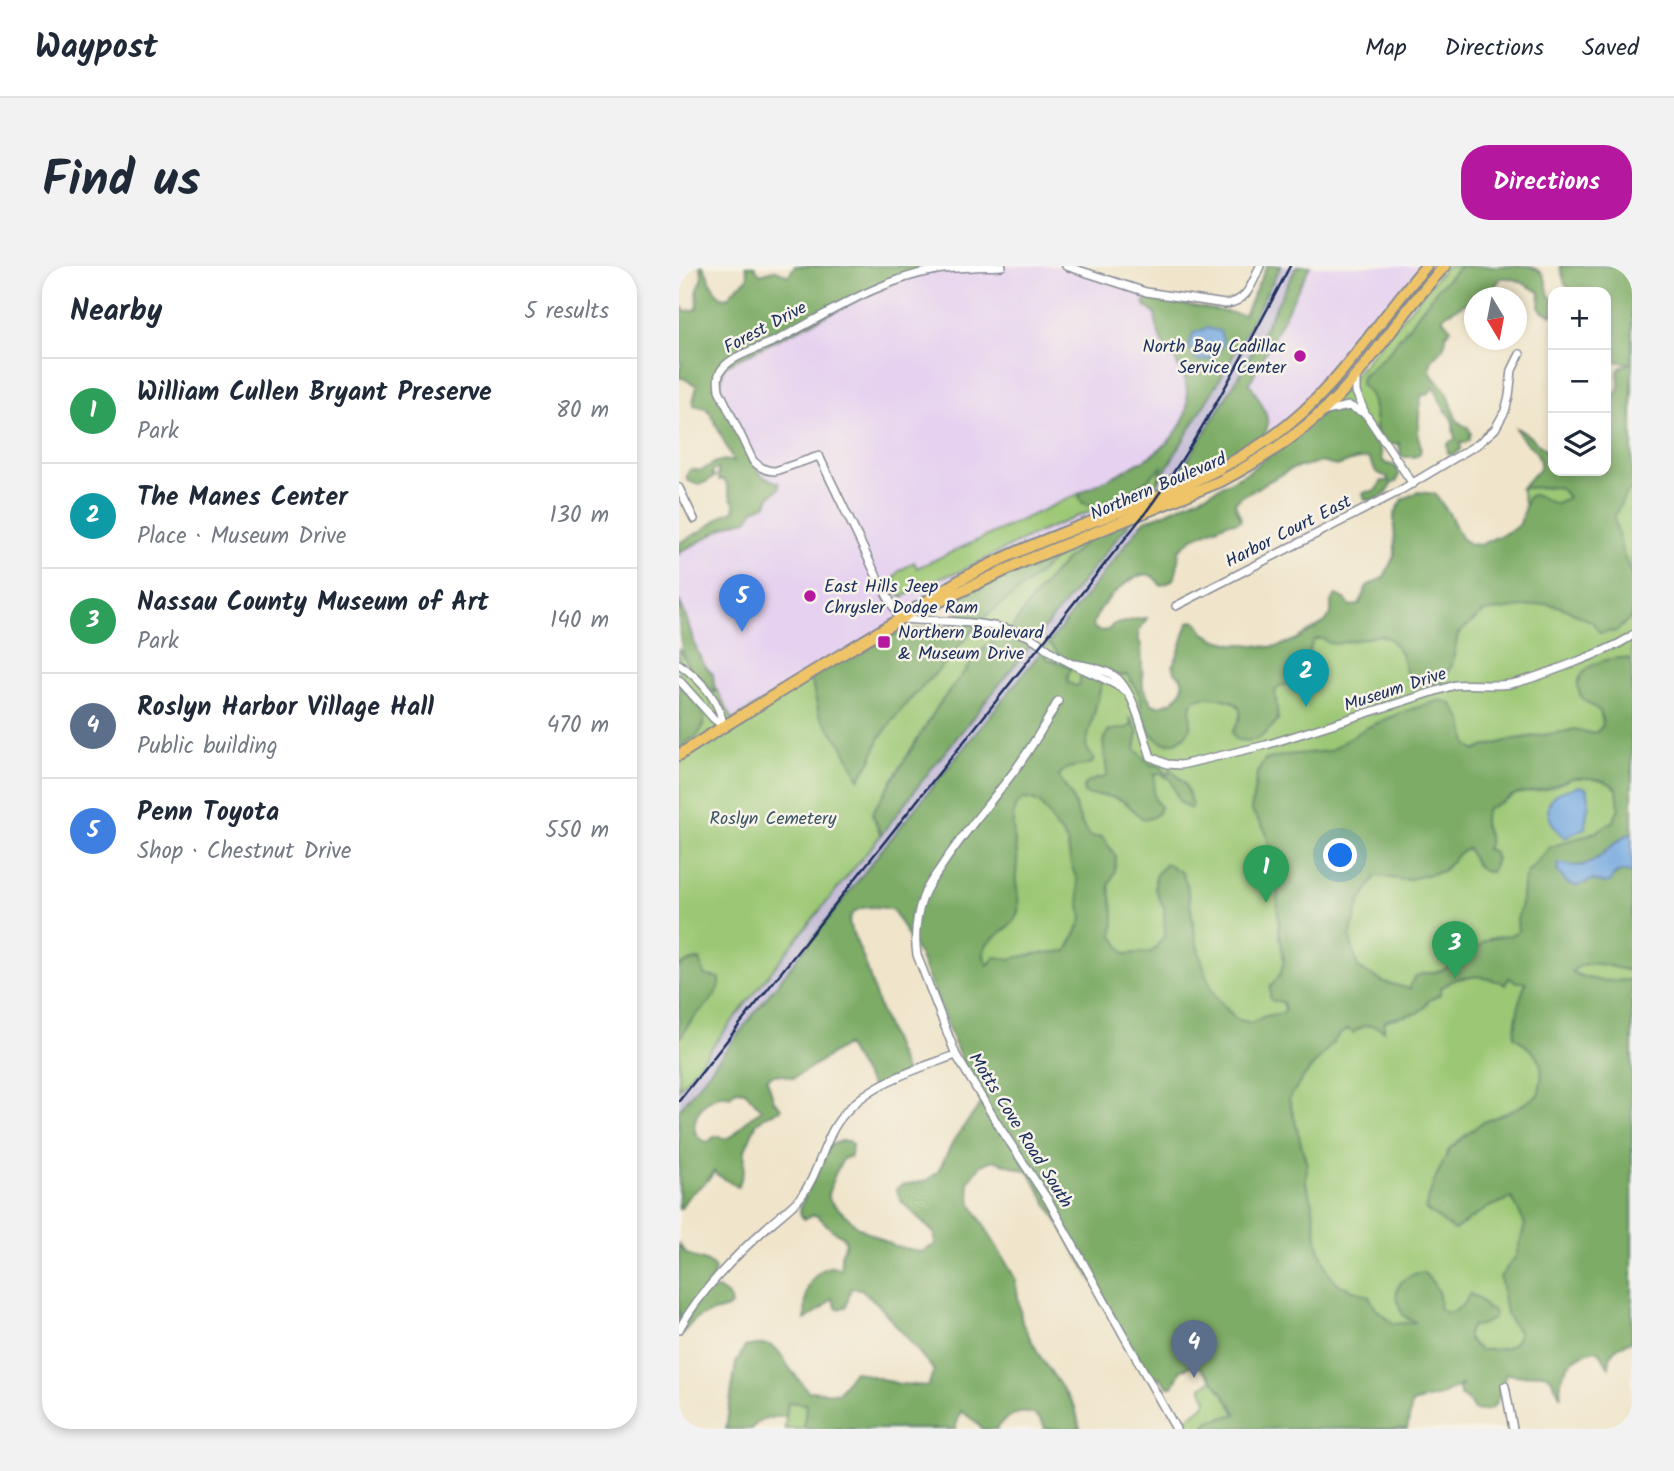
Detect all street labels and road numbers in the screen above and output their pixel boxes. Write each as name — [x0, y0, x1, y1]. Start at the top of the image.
street label: Forest Drive — [719, 294, 813, 362]
street label: Northern Boulevard — [1086, 445, 1232, 529]
street label: Harbor Court East — [1220, 487, 1358, 577]
street label: Museum Drive — [1340, 660, 1451, 721]
street label: Motts Cove Road South — [960, 1047, 1080, 1215]

